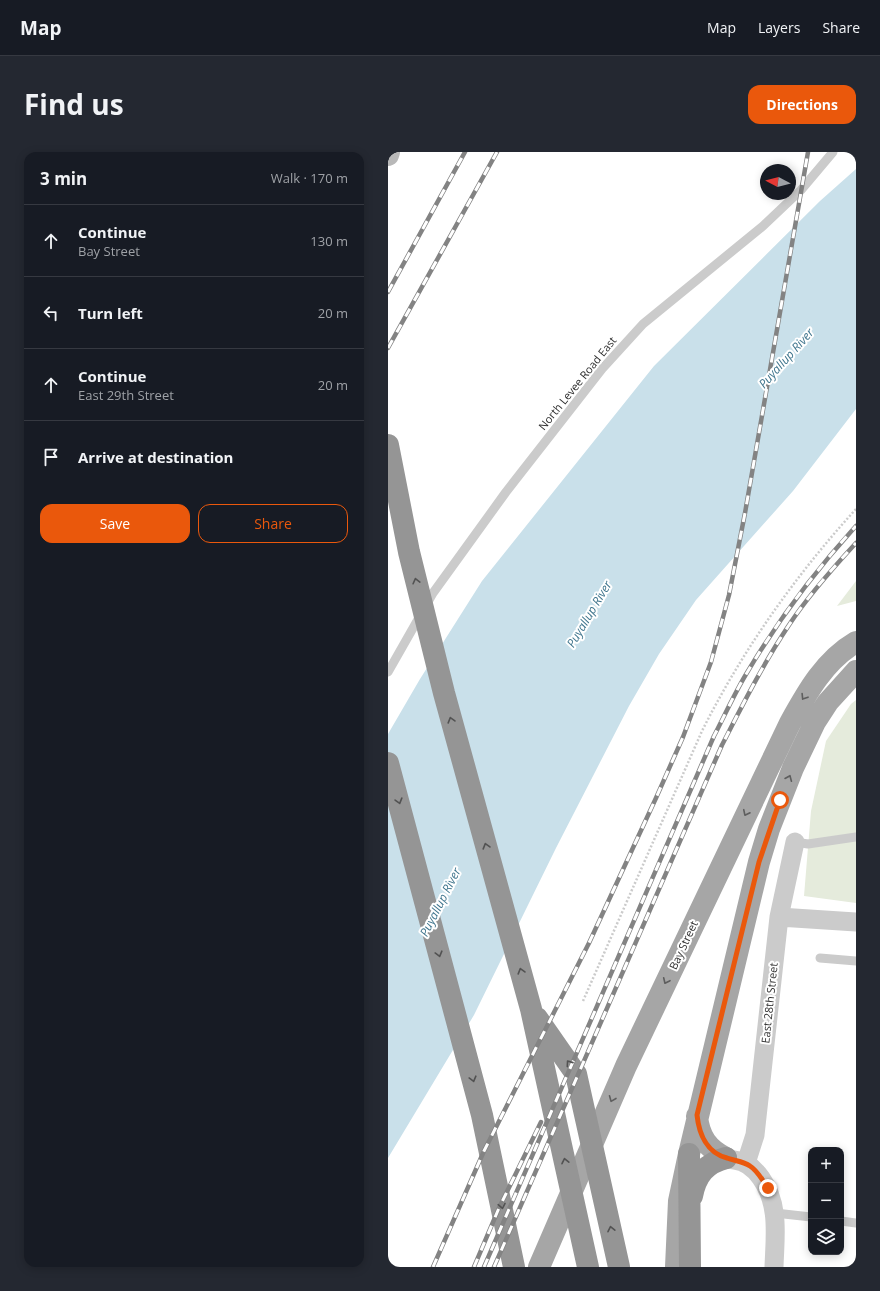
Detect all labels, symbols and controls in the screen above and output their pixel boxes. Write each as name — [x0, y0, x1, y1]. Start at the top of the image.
text: Map — [20, 15, 61, 41]
text: Map — [707, 18, 736, 37]
text: Layers — [758, 18, 800, 37]
text: Share — [822, 18, 860, 37]
text: Find us — [24, 85, 124, 123]
button: Directions — [748, 85, 856, 124]
north arrow — [760, 164, 796, 200]
text: 3 min — [40, 167, 87, 190]
text: Walk · 170 m — [271, 169, 348, 187]
text: Continue — [78, 222, 146, 242]
icon: ahead — [40, 230, 62, 252]
text: 130 m — [310, 232, 348, 250]
text: Bay Street — [78, 242, 140, 260]
icon: left — [40, 302, 62, 324]
text: Turn left — [78, 303, 143, 323]
text: 20 m — [318, 304, 348, 322]
water label: Puyallup River — [755, 323, 818, 392]
street label: North Levee Road East — [535, 333, 619, 433]
text: Continue — [78, 366, 146, 386]
icon: ahead — [40, 374, 62, 396]
text: 20 m — [318, 376, 348, 394]
text: East 29th Street — [78, 386, 174, 404]
icon: arrive — [40, 446, 62, 468]
text: Arrive at destination — [78, 447, 233, 467]
button: Save — [40, 504, 190, 543]
button: Share — [198, 504, 348, 543]
water label: Puyallup River — [562, 576, 616, 651]
one-way arrow — [412, 578, 420, 584]
one-way arrow — [802, 693, 809, 700]
one-way arrow — [447, 717, 456, 724]
one-way arrow — [784, 775, 792, 783]
route start — [771, 791, 789, 809]
one-way arrow — [394, 797, 403, 804]
one-way arrow — [743, 809, 751, 816]
one-way arrow — [482, 842, 491, 849]
water label: Puyallup River — [415, 864, 465, 939]
street label: Bay Street — [665, 918, 701, 972]
one-way arrow — [434, 950, 443, 957]
street label: East 28th Street — [757, 962, 781, 1044]
one-way arrow — [517, 968, 526, 975]
one-way arrow — [663, 976, 671, 984]
one-way arrow — [566, 1060, 574, 1067]
one-way arrow — [468, 1076, 477, 1083]
one-way arrow — [609, 1096, 617, 1103]
map controls — [808, 1147, 844, 1255]
button: + — [808, 1147, 844, 1183]
one-way arrow — [561, 1157, 569, 1164]
route end — [759, 1179, 777, 1197]
button: − — [808, 1183, 844, 1219]
one-way arrow — [498, 1203, 506, 1209]
button: layers — [808, 1219, 844, 1255]
one-way arrow — [607, 1226, 615, 1232]

